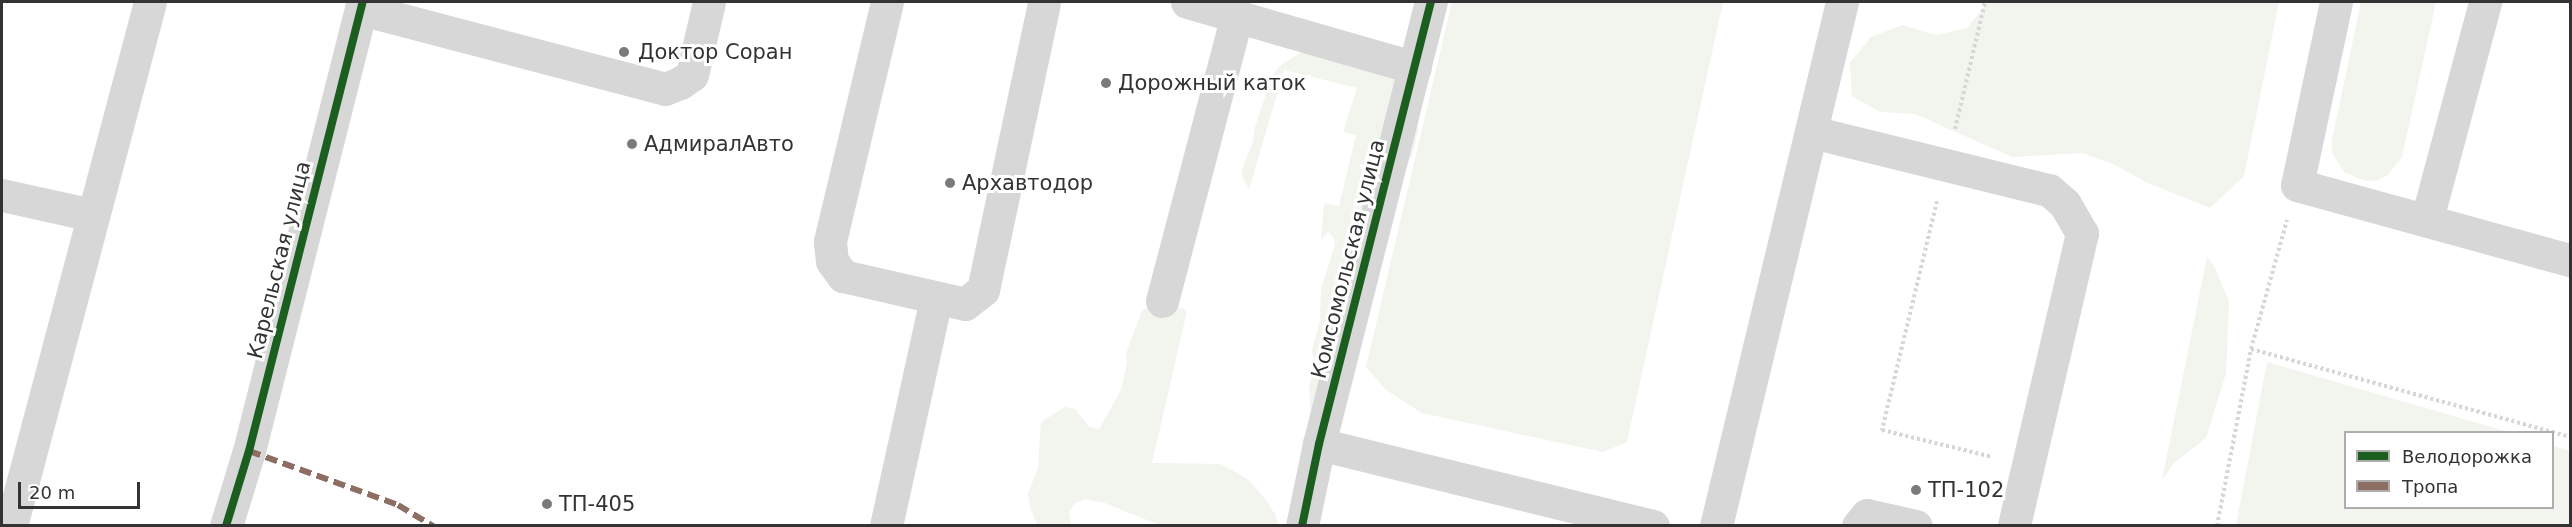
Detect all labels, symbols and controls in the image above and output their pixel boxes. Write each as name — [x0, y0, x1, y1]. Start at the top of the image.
place label: Доктор Соран — [638, 39, 792, 65]
marker: Доктор Соран — [615, 43, 633, 61]
place label: Дорожный каток — [1118, 70, 1306, 96]
marker: Дорожный каток — [1099, 76, 1113, 90]
place label: АдмиралАвто — [644, 131, 794, 157]
marker: АдмиралАвто — [625, 137, 639, 151]
street label: Комсомольская улица — [1306, 137, 1390, 381]
street label: Карельская улица — [242, 159, 316, 361]
place label: Архавтодор — [962, 170, 1093, 196]
marker: Архавтодор — [943, 176, 957, 190]
legend — [2344, 431, 2554, 509]
text: Велодорожка — [2402, 446, 2532, 467]
scale bar — [21, 470, 142, 508]
text: Тропа — [2402, 476, 2458, 497]
place label: ТП-102 — [1928, 477, 2004, 503]
text: 20 m — [29, 482, 75, 503]
marker: ТП-102 — [1909, 483, 1923, 497]
place label: ТП-405 — [559, 491, 635, 517]
marker: ТП-405 — [540, 497, 554, 511]

